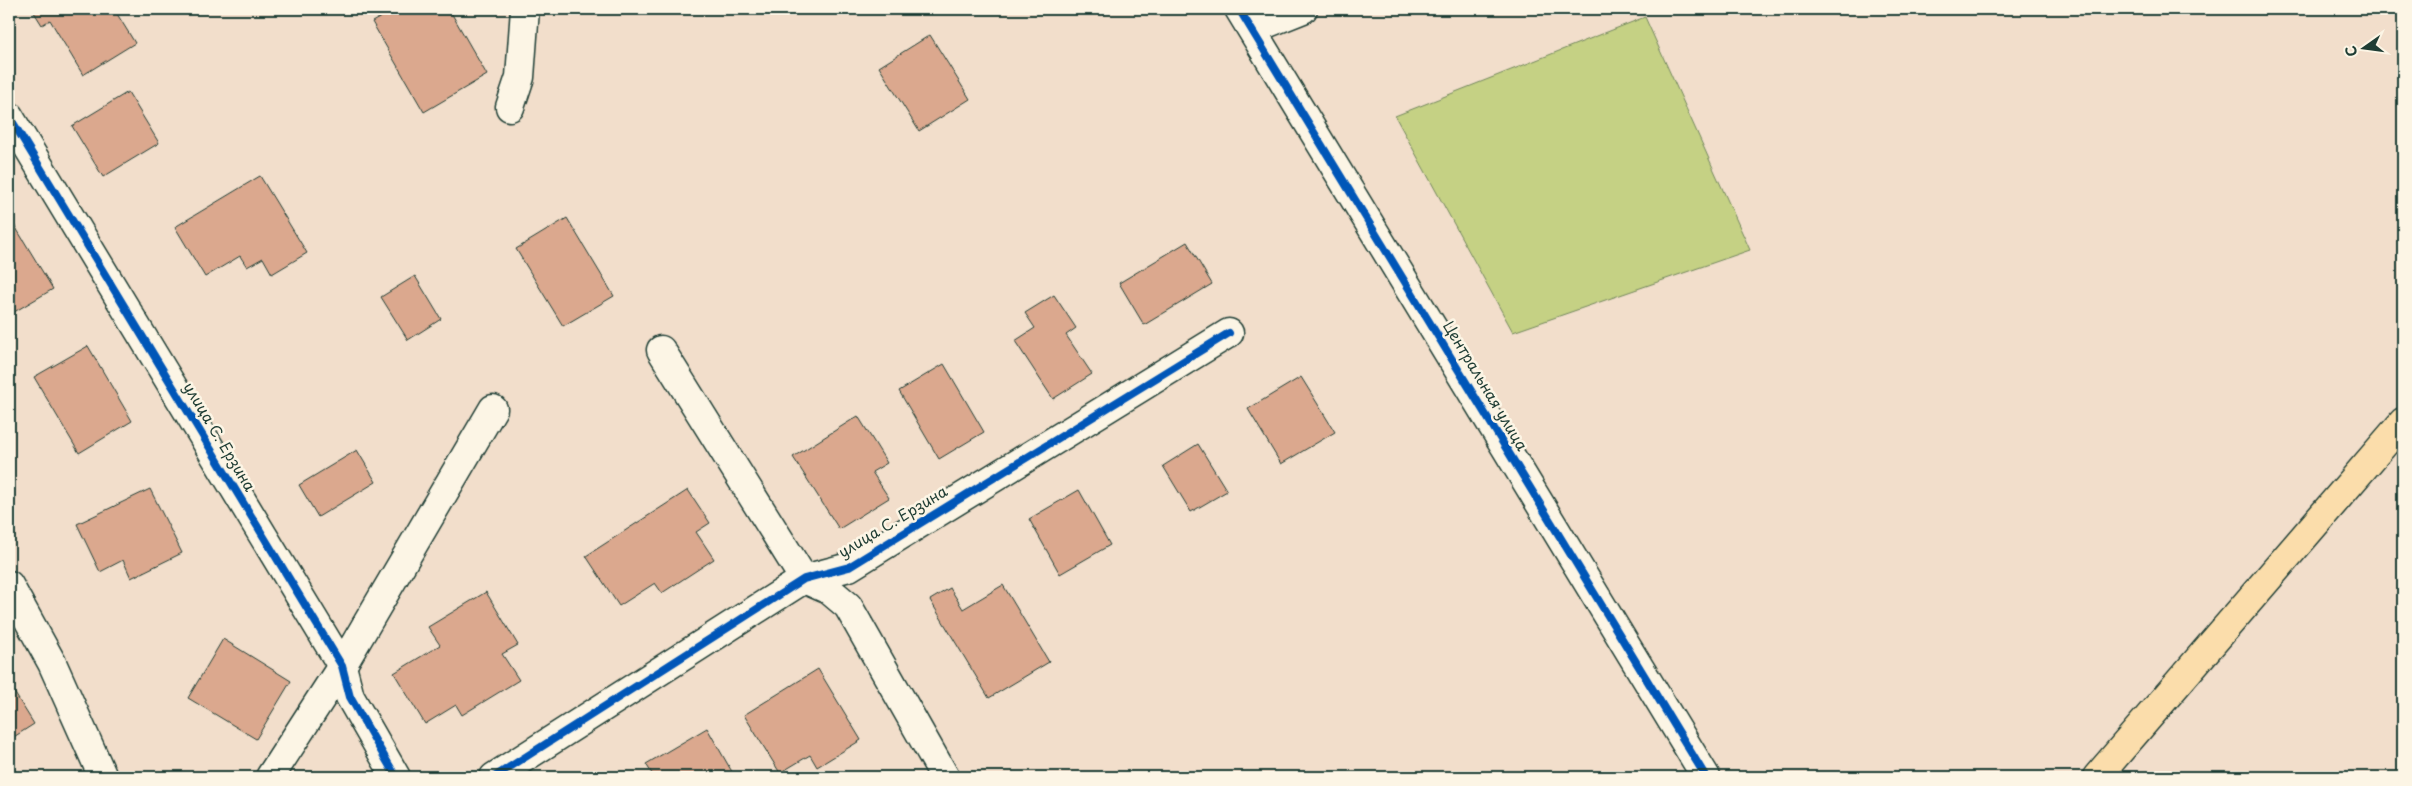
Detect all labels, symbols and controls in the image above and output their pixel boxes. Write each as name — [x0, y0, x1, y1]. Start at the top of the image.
north arrow — [2340, 22, 2390, 72]
text: С — [2339, 44, 2362, 59]
street label: Центральная улица — [1438, 316, 1535, 455]
street label: улица С. Ерзина — [179, 377, 262, 496]
street label: улица С. Ерзина — [833, 479, 952, 562]

